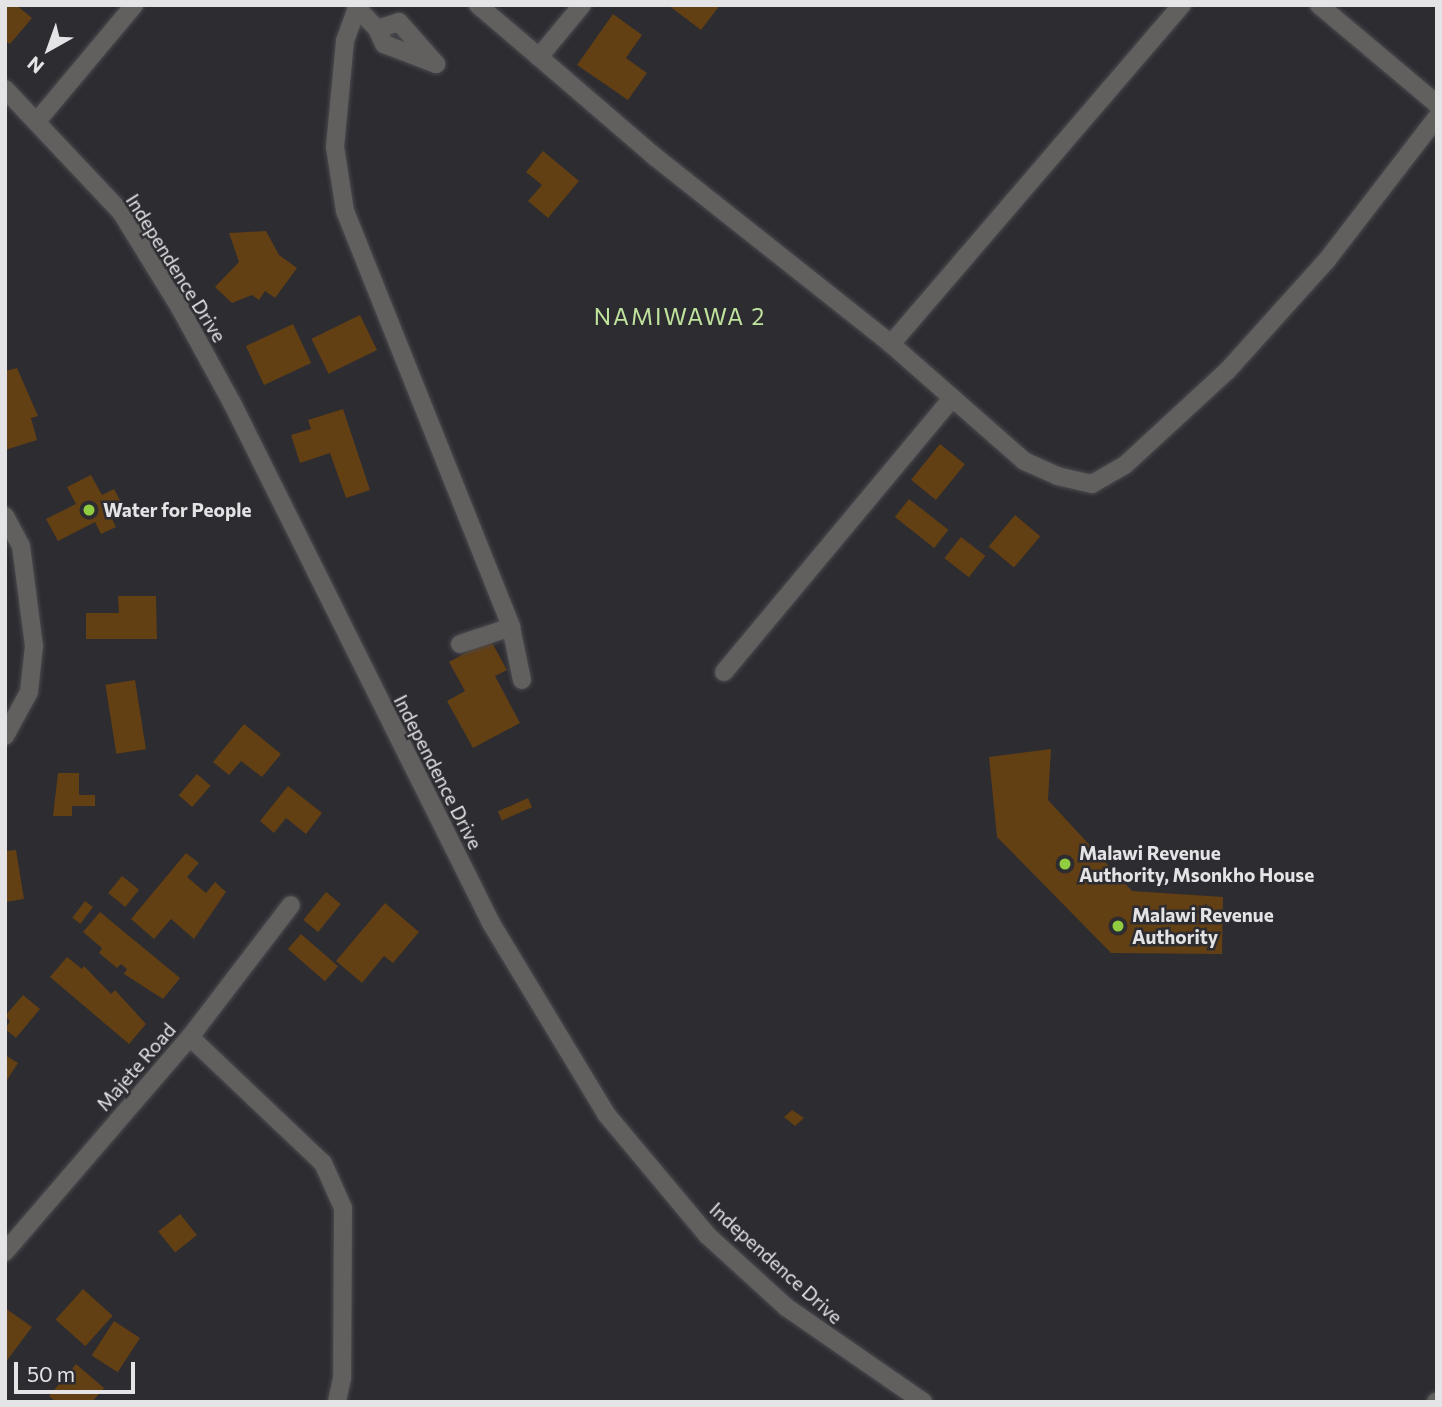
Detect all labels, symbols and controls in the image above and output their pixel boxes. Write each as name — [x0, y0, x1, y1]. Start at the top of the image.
north arrow — [14, 14, 84, 84]
text: N — [22, 52, 48, 79]
street label: Independence Drive — [121, 190, 231, 346]
district label: NAMIWAWA 2 — [595, 302, 765, 330]
place label: Water for People — [103, 499, 251, 521]
marker: Water for People — [81, 502, 97, 518]
street label: Independence Drive — [389, 691, 487, 853]
place label: Malawi Revenue Authority, Msonkho House — [1079, 842, 1314, 886]
marker: Malawi Revenue Authority, Msonkho House — [1057, 856, 1073, 872]
place label: Malawi Revenue Authority — [1132, 904, 1274, 948]
marker: Malawi Revenue Authority — [1110, 918, 1126, 934]
street label: Majete Road — [92, 1019, 180, 1115]
street label: Independence Drive — [705, 1198, 847, 1328]
scale bar — [18, 1348, 138, 1392]
text: 50 m — [27, 1361, 75, 1386]

